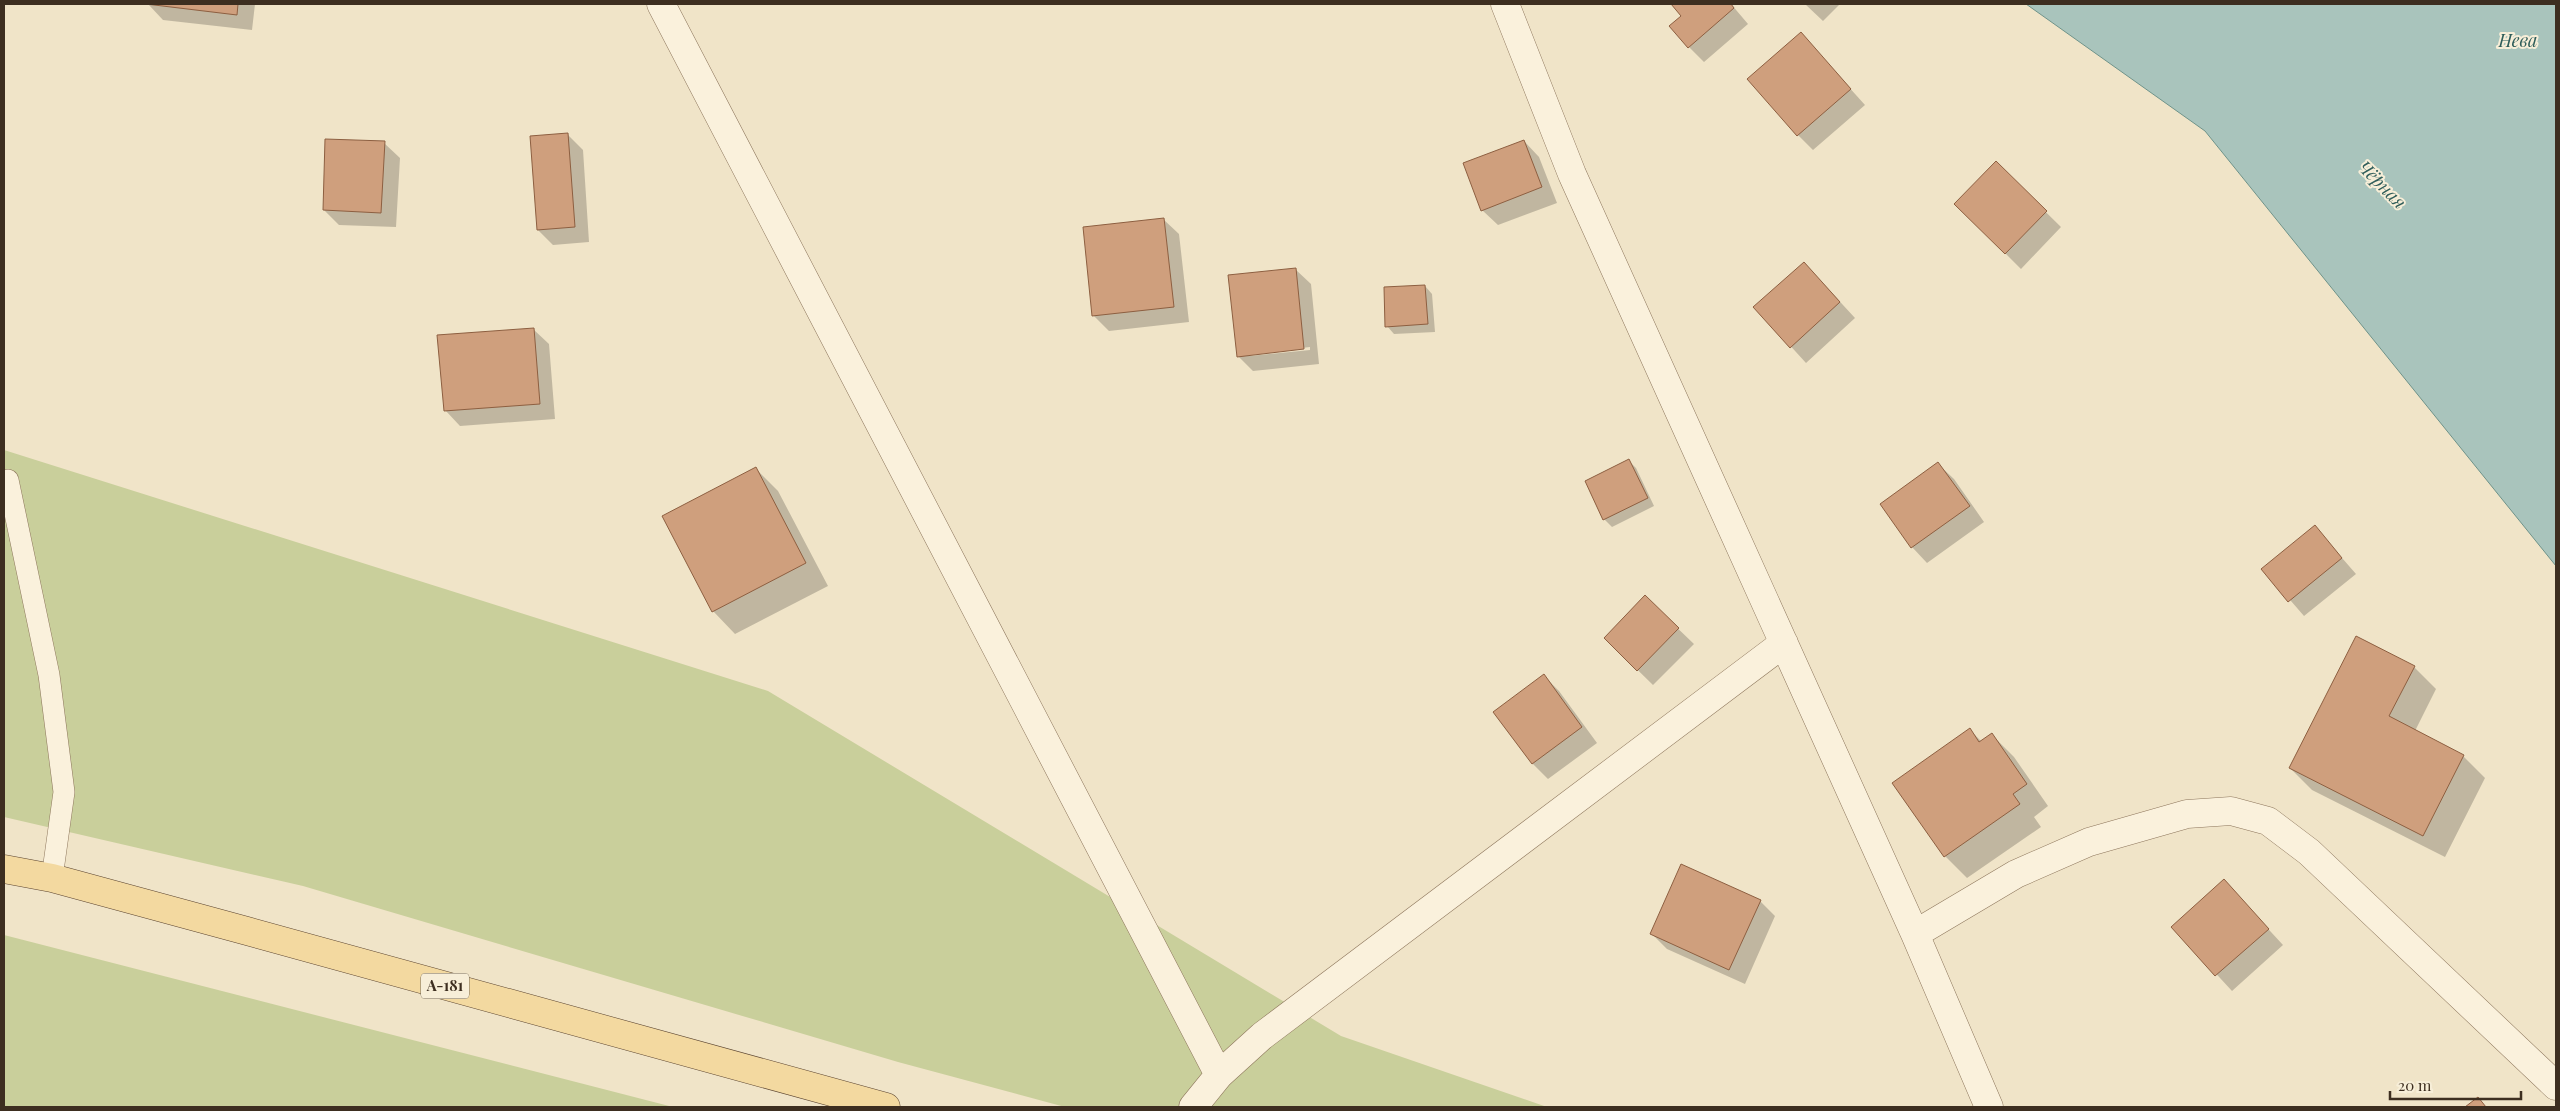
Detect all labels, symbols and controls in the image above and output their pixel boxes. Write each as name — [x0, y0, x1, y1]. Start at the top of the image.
water label: Нева — [2498, 28, 2537, 52]
water label: Чёрная — [2353, 155, 2412, 214]
road number: А-181 — [421, 974, 469, 998]
scale bar — [2390, 1068, 2521, 1100]
text: 20 m — [2398, 1075, 2432, 1095]

